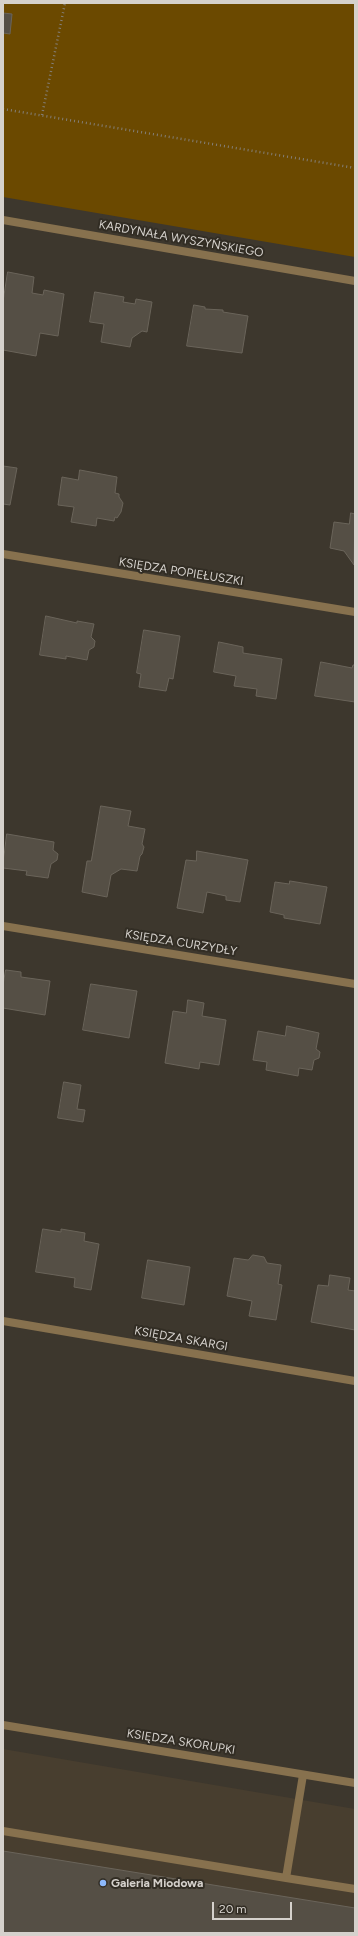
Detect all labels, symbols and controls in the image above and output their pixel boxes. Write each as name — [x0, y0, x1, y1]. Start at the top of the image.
street label: KARDYNAŁA WYSZYŃSKIEGO — [98, 217, 264, 261]
street label: KSIĘDZA POPIEŁUSZKI — [118, 555, 244, 589]
street label: KSIĘDZA CURZYDŁY — [124, 927, 238, 959]
street label: KSIĘDZA SKARGI — [133, 1324, 229, 1354]
street label: KSIĘDZA SKORUPKI — [126, 1726, 236, 1758]
place label: Galeria Miodowa — [111, 1876, 203, 1890]
marker: Galeria Miodowa — [98, 1878, 108, 1888]
scale bar — [214, 1894, 294, 1920]
text: 20 m — [219, 1902, 247, 1916]

